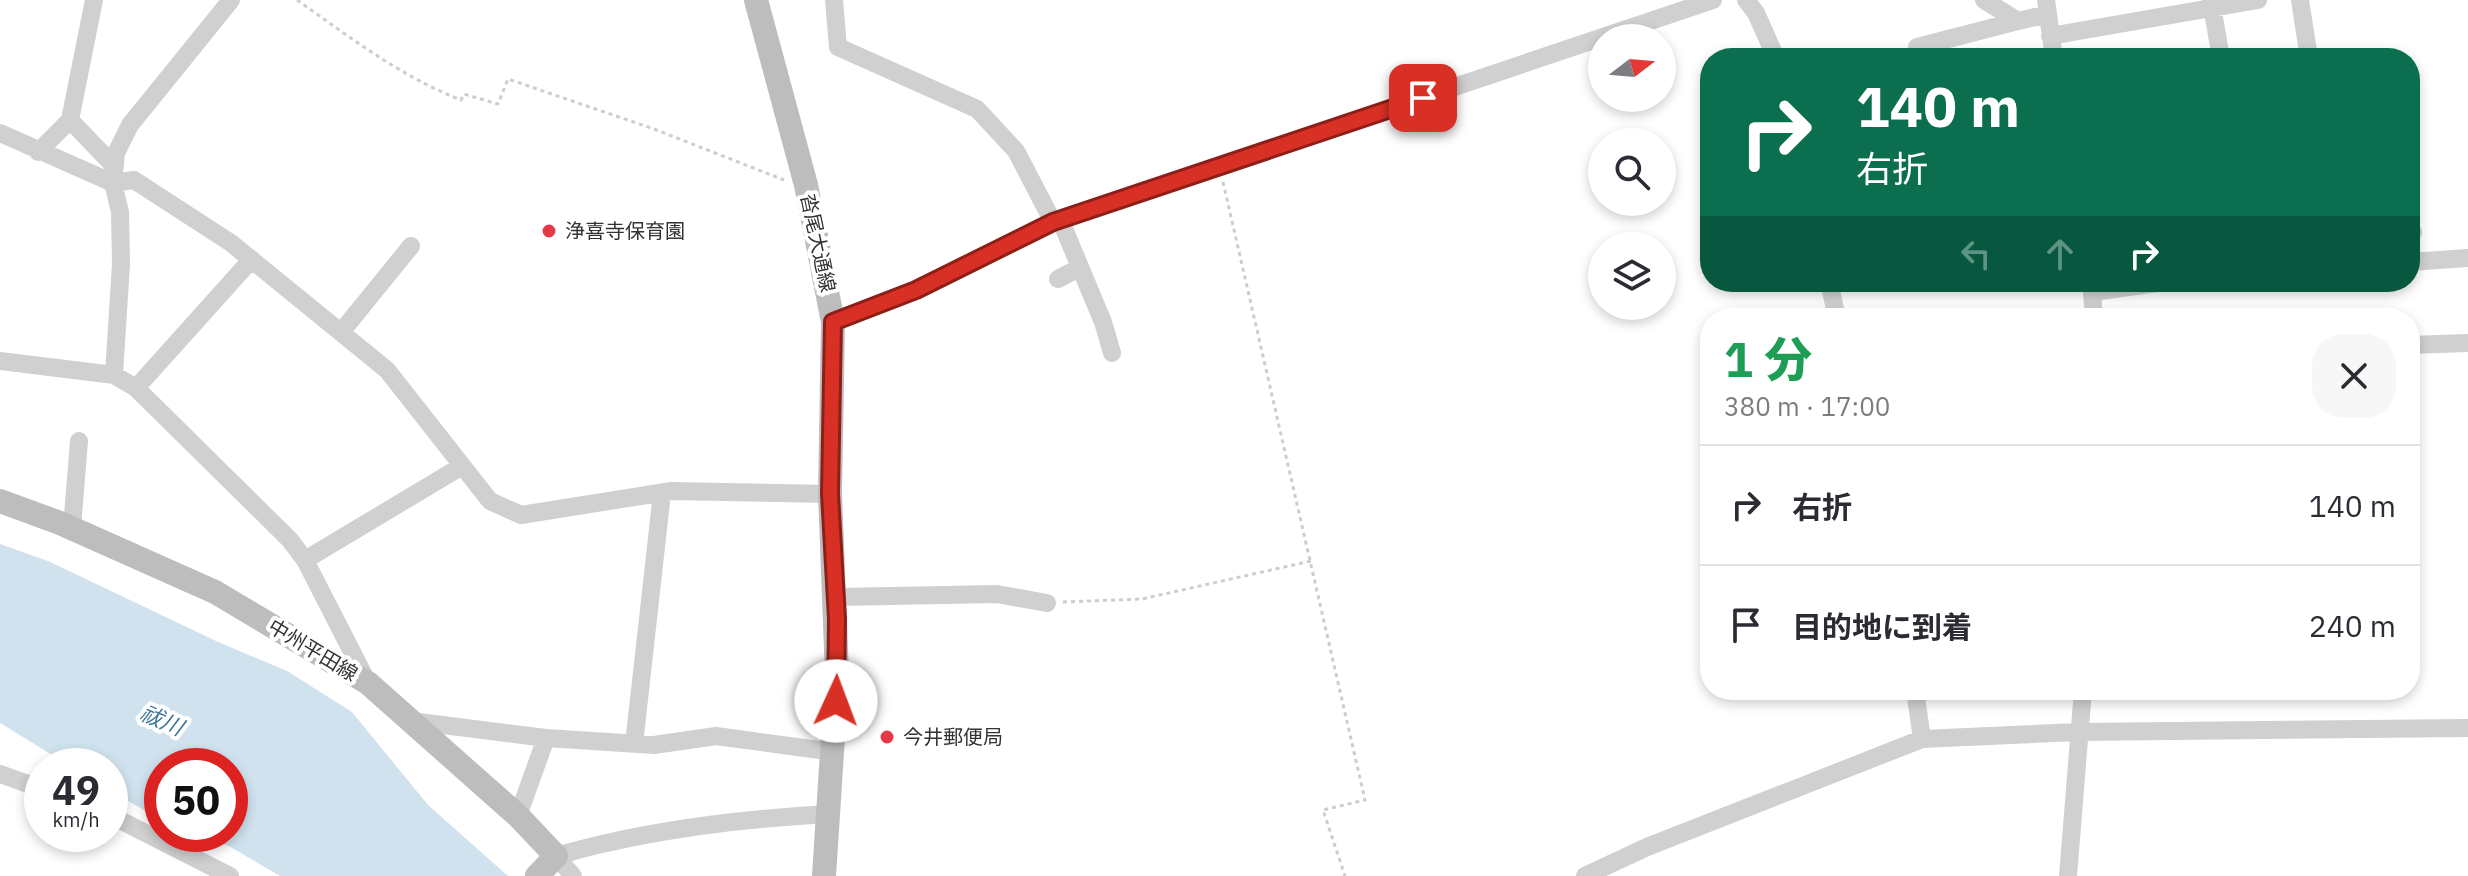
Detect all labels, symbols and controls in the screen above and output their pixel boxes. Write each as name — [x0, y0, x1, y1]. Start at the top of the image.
north arrow — [1588, 24, 1676, 112]
map controls — [1588, 24, 1676, 320]
pin — [1389, 64, 1457, 132]
text: 140 m — [1856, 70, 2020, 142]
icon: arrive — [1401, 76, 1445, 120]
icon: right — [1724, 80, 1828, 184]
button: search — [1588, 128, 1676, 216]
text: 右折 — [1856, 145, 1928, 192]
street label: 沓尾大通線 — [795, 191, 842, 295]
place label: 浄喜寺保育園 — [565, 217, 685, 244]
marker: 浄喜寺保育園 — [540, 222, 558, 240]
button: layers — [1588, 232, 1676, 320]
icon: left — [1954, 232, 1998, 276]
icon: ahead — [2038, 232, 2082, 276]
icon: right — [2122, 232, 2166, 276]
text: 1 分 — [1724, 328, 1812, 390]
button: close — [2312, 334, 2396, 418]
text: 380 m · 17:00 — [1724, 389, 1890, 423]
icon: right — [1724, 483, 1768, 527]
text: 140 m — [2309, 486, 2396, 525]
text: 右折 — [1792, 487, 1852, 526]
icon: arrive — [1724, 603, 1768, 647]
text: 240 m — [2309, 606, 2396, 645]
text: 目的地に到着 — [1792, 607, 1972, 646]
street label: 中州平田線 — [263, 612, 363, 687]
position arrow — [794, 659, 878, 743]
water label: 祓川 — [136, 698, 190, 742]
place label: 今井郵便局 — [903, 723, 1003, 750]
marker: 今井郵便局 — [878, 728, 896, 746]
speed limit sign: 50 — [144, 748, 248, 852]
text: 49 — [52, 764, 100, 816]
text: km/h — [52, 806, 100, 833]

